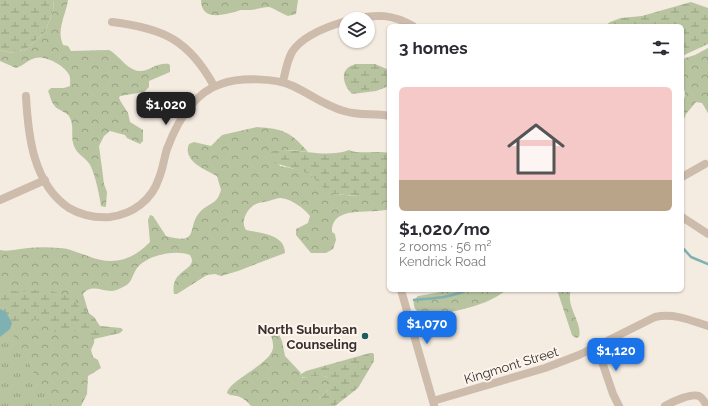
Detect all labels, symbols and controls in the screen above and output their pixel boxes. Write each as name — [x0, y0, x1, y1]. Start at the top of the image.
map controls — [339, 12, 375, 48]
button: layers — [339, 12, 375, 48]
icon: filters — [650, 37, 672, 59]
text: 3 homes — [399, 38, 468, 58]
pin: $1,020 — [133, 92, 199, 126]
text: $1,020 — [146, 97, 186, 112]
icon: home — [500, 113, 572, 185]
text: $1,020/mo — [399, 219, 490, 239]
text: 2 rooms · 56 m² — [399, 239, 491, 254]
text: Kendrick Road — [399, 254, 486, 269]
pin: $1,070 — [394, 311, 460, 345]
text: $1,070 — [407, 316, 447, 331]
place label: North Suburban Counseling — [257, 322, 357, 352]
marker: North Suburban Counseling — [360, 331, 370, 341]
pin: $1,120 — [583, 338, 649, 372]
text: $1,120 — [596, 343, 636, 358]
street label: Kingmont Street — [462, 344, 561, 387]

